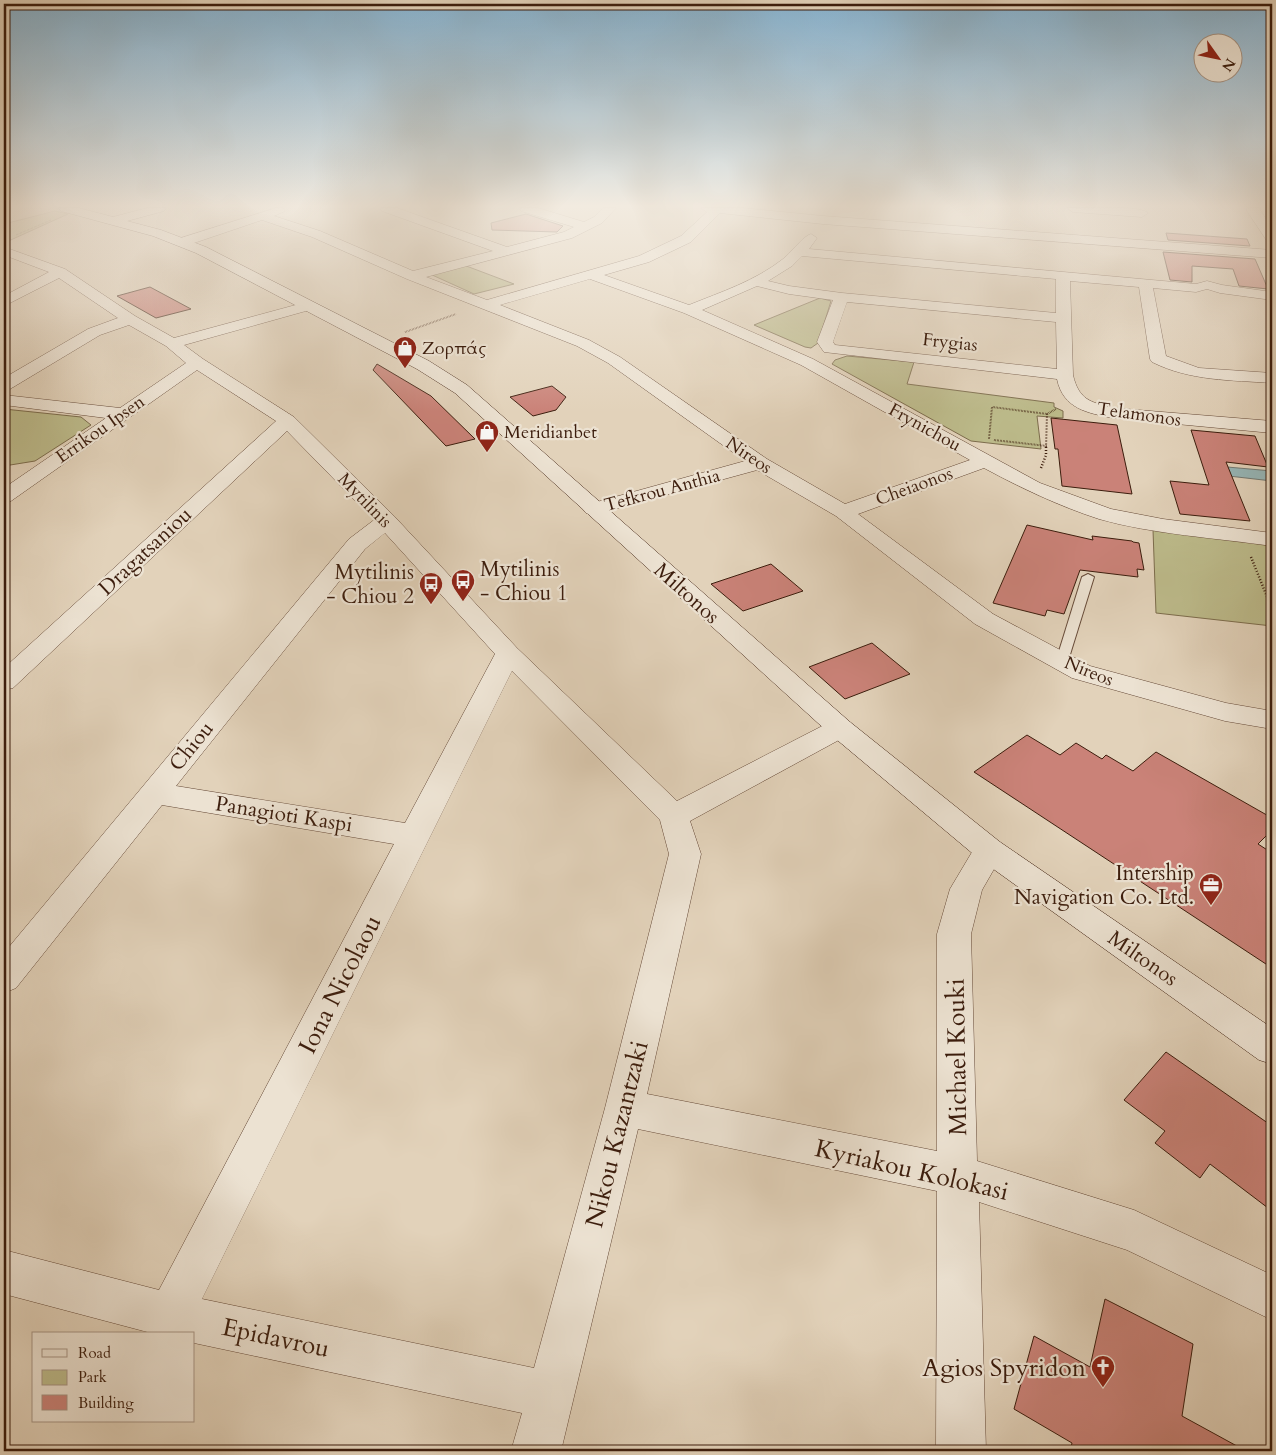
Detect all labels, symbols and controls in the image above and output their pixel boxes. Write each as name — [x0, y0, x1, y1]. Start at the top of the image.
north arrow — [1194, 32, 1244, 82]
text: N — [1217, 55, 1240, 75]
street label: Frygias — [921, 327, 979, 358]
shop icon: Ζορπάς — [392, 335, 418, 369]
place label: Ζορπάς — [422, 336, 486, 361]
street label: Errikou Ipsen — [51, 389, 150, 469]
street label: Telamonos — [1095, 396, 1183, 433]
street label: Frynichou — [884, 397, 966, 458]
shop icon: Meridianbet — [474, 419, 500, 453]
place label: Meridianbet — [504, 420, 597, 445]
street label: Nireos — [721, 431, 777, 480]
street label: Cheiaonos — [872, 461, 956, 512]
street label: Tefkrou Anthia — [601, 463, 723, 518]
street label: Mytilinis — [332, 467, 397, 534]
street label: Dragatsaniou — [92, 500, 198, 602]
place label: Mytilinis - Chiou 1 — [480, 555, 568, 608]
street label: Miltonos — [647, 556, 726, 631]
place label: Mytilinis - Chiou 2 — [326, 558, 414, 611]
bus stop icon: Mytilinis - Chiou 1 — [450, 568, 476, 602]
bus stop icon: Mytilinis - Chiou 2 — [418, 571, 444, 605]
street label: Nireos — [1061, 650, 1117, 693]
street label: Chiou — [162, 715, 220, 777]
street label: Panagioti Kaspi — [213, 789, 355, 840]
place label: Intership Navigation Co. Ltd. — [1014, 859, 1194, 912]
office icon: Intership Navigation Co. Ltd. — [1198, 872, 1224, 906]
street label: Iona Nicolaou — [290, 909, 389, 1060]
street label: Miltonos — [1102, 924, 1184, 993]
street label: Michael Kouki — [939, 978, 975, 1136]
street label: Nikou Kazantzaki — [577, 1037, 657, 1231]
street label: Kyriakou Kolokasi — [812, 1131, 1012, 1209]
street label: Epidavrou — [219, 1310, 333, 1366]
legend — [32, 1332, 195, 1422]
text: Road — [78, 1343, 111, 1363]
place label: Agios Spyridon — [922, 1351, 1086, 1385]
church icon: Agios Spyridon — [1090, 1354, 1116, 1388]
text: Park — [78, 1367, 107, 1387]
text: Building — [78, 1393, 134, 1413]

